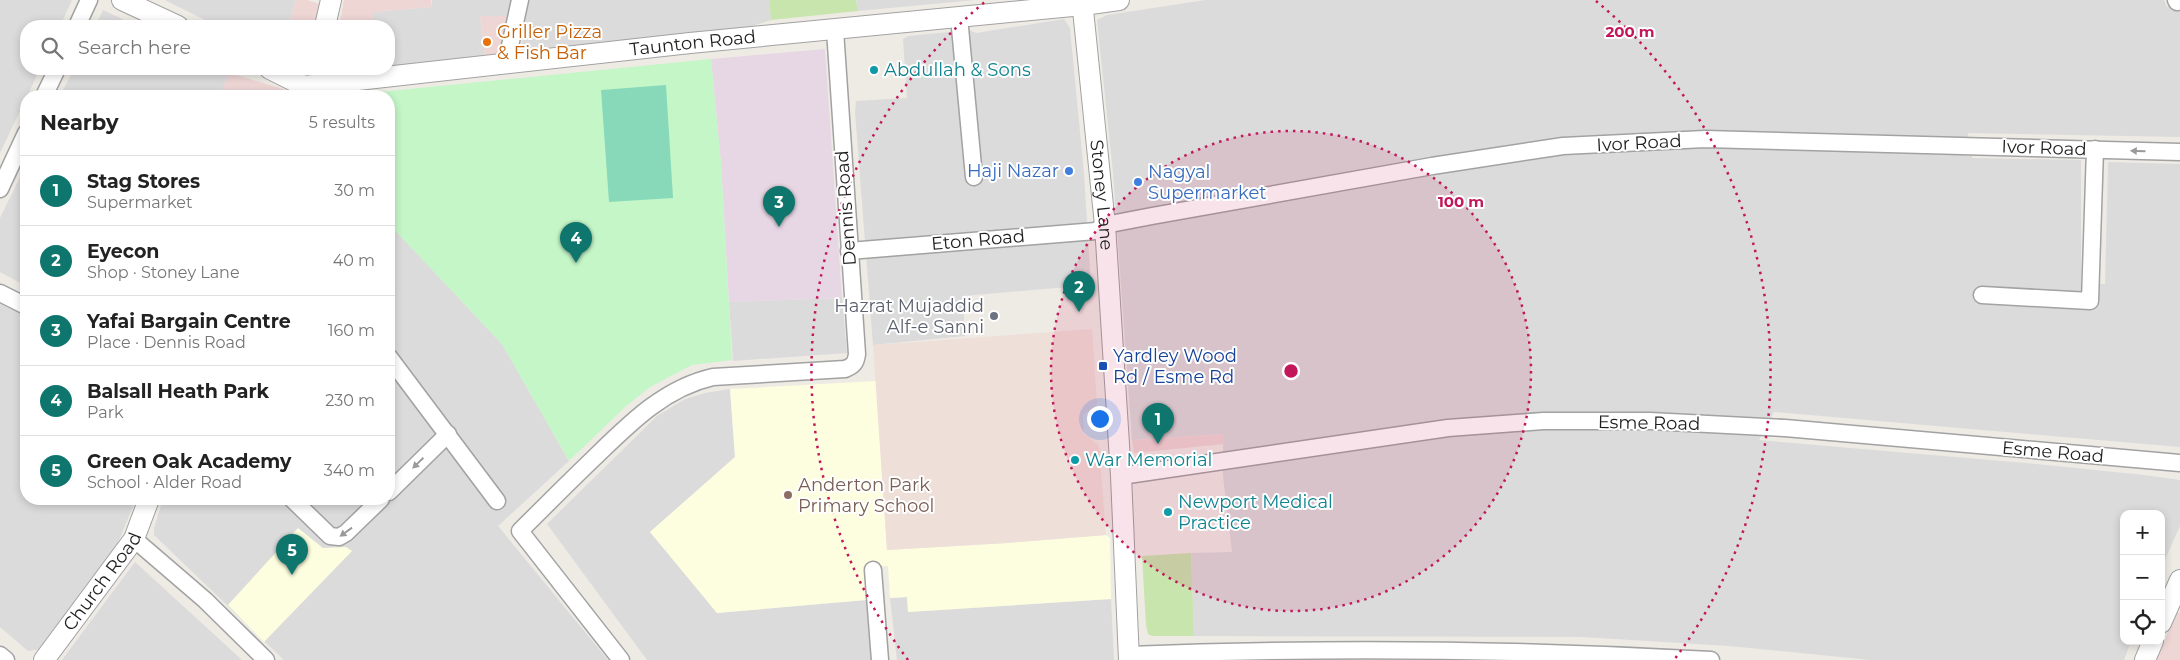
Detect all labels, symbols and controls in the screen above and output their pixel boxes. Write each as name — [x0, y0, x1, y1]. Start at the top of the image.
search box — [20, 20, 395, 75]
place label: Griller Pizza & Fish Bar — [497, 21, 602, 64]
text: 200 m — [1605, 22, 1655, 41]
street label: Taunton Road — [628, 26, 757, 61]
icon: search — [38, 34, 66, 62]
text: Search here — [78, 36, 191, 59]
marker: Griller Pizza & Fish Bar — [481, 36, 493, 48]
place label: Abdullah & Sons — [884, 59, 1031, 81]
marker: Abdullah & Sons — [868, 64, 880, 76]
text: Nearby — [40, 110, 119, 135]
text: 5 results — [309, 113, 375, 132]
street label: Ivor Road — [1596, 130, 1682, 156]
street label: Ivor Road — [2001, 136, 2087, 160]
street label: Stoney Lane — [1085, 139, 1118, 251]
one-way arrow — [2129, 146, 2145, 154]
street label: Dennis Road — [831, 150, 861, 266]
place label: Haji Nazar — [967, 160, 1059, 182]
place label: Nagyal Supermarket — [1148, 161, 1267, 204]
marker: Haji Nazar — [1063, 165, 1075, 177]
text: Stag Stores — [87, 170, 200, 193]
marker: Nagyal Supermarket — [1132, 176, 1144, 188]
text: 1 — [53, 181, 59, 200]
text: 30 m — [334, 181, 375, 200]
pin: 3 — [763, 186, 795, 227]
text: 100 m — [1438, 192, 1484, 211]
text: Supermarket — [87, 193, 193, 212]
pin: 4 — [560, 222, 592, 263]
street label: Eton Road — [930, 225, 1026, 255]
text: Eyecon — [87, 240, 160, 263]
text: 2 — [51, 251, 61, 270]
text: 40 m — [333, 251, 375, 270]
text: Shop · Stoney Lane — [87, 263, 240, 282]
pin: 2 — [1063, 271, 1095, 312]
place label: Hazrat Mujaddid Alf-e Sanni — [834, 295, 984, 338]
text: Yafai Bargain Centre — [87, 310, 291, 333]
marker: Hazrat Mujaddid Alf-e Sanni — [988, 310, 1000, 322]
text: 3 — [51, 321, 61, 340]
text: 160 m — [328, 321, 375, 340]
text: Place · Dennis Road — [87, 333, 246, 352]
place label: Yardley Wood Rd / Esme Rd — [1113, 345, 1237, 388]
marker: Yardley Wood Rd / Esme Rd — [1097, 360, 1109, 372]
centre of rings — [1282, 362, 1300, 380]
text: Balsall Heath Park — [87, 380, 269, 403]
text: 4 — [50, 391, 62, 410]
text: 230 m — [325, 391, 375, 410]
text: Park — [87, 403, 124, 422]
pin: 1 — [1142, 403, 1174, 444]
your location — [1087, 406, 1113, 432]
street label: Esme Road — [1598, 411, 1700, 435]
street label: Esme Road — [2001, 437, 2105, 467]
place label: War Memorial — [1085, 449, 1212, 471]
text: Green Oak Academy — [87, 450, 292, 473]
marker: War Memorial — [1069, 454, 1081, 466]
one-way arrow — [413, 457, 425, 469]
text: 5 — [51, 461, 61, 480]
text: 340 m — [324, 461, 375, 480]
text: School · Alder Road — [87, 473, 242, 492]
place label: Anderton Park Primary School — [798, 474, 934, 517]
marker: Anderton Park Primary School — [782, 489, 794, 501]
place label: Newport Medical Practice — [1178, 491, 1333, 534]
marker: Newport Medical Practice — [1162, 506, 1174, 518]
map controls — [2120, 510, 2165, 645]
button: + — [2120, 510, 2165, 555]
one-way arrow — [339, 527, 353, 537]
street label: Church Road — [58, 529, 146, 635]
pin: 5 — [276, 534, 308, 575]
button: − — [2120, 555, 2165, 600]
button: locate — [2120, 600, 2165, 645]

